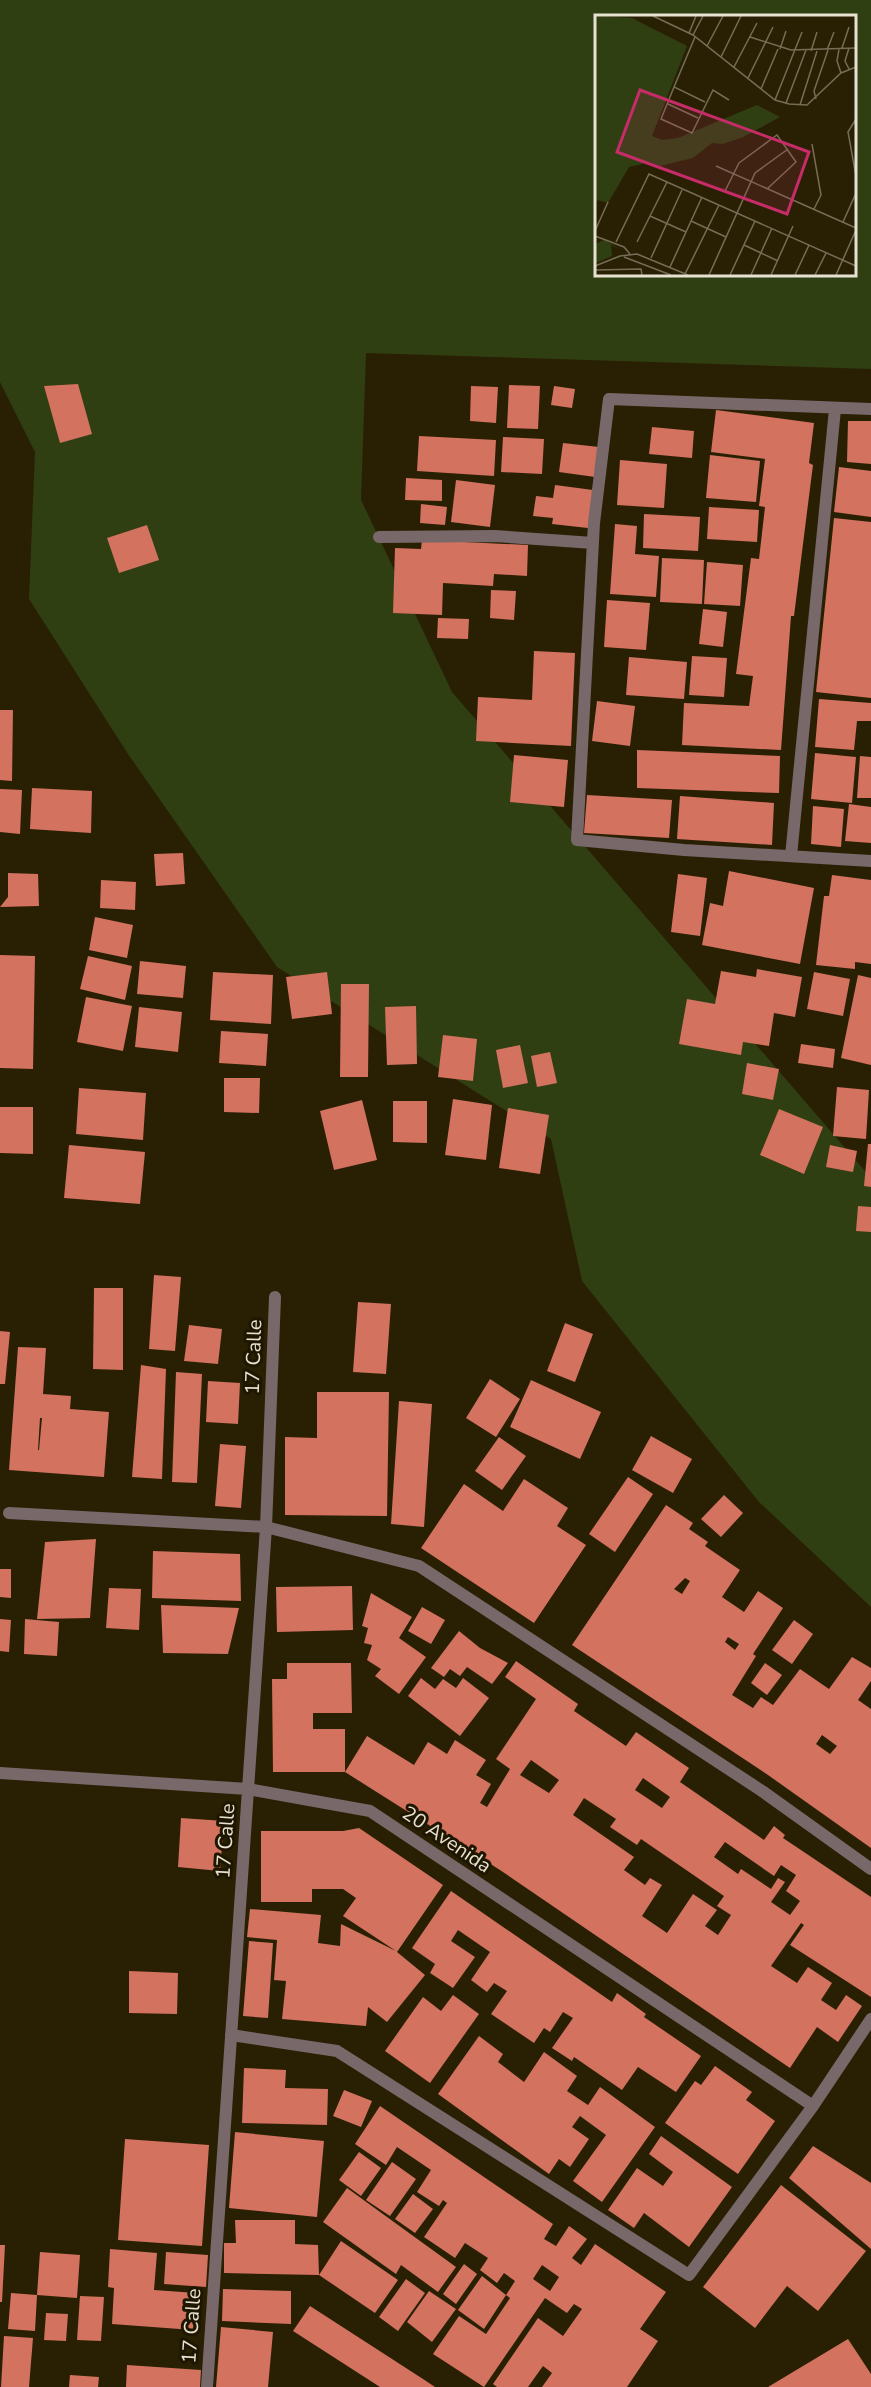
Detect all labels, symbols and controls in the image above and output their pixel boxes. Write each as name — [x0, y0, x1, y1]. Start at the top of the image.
inset map — [595, 15, 856, 276]
street label: 17 Calle — [239, 1319, 268, 1395]
street label: 20 Avenida — [397, 1800, 497, 1879]
street label: 17 Calle — [209, 1803, 242, 1880]
street label: 17 Calle — [175, 2288, 208, 2365]

